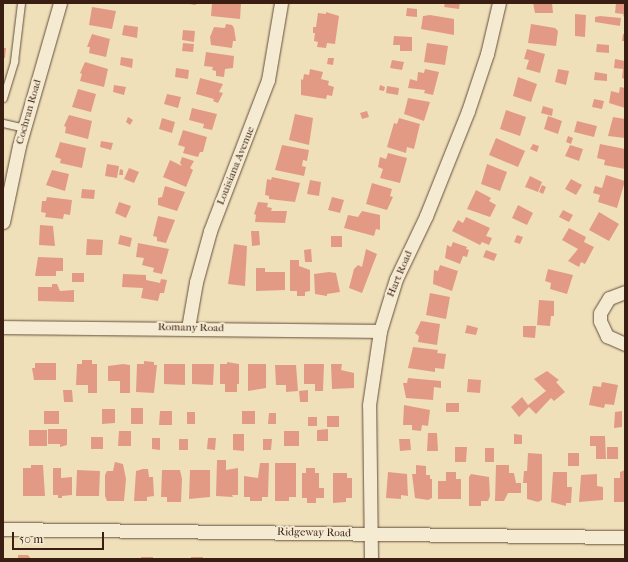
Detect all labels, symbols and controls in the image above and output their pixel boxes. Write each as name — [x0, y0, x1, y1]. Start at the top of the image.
street label: Cochran Road — [13, 78, 45, 146]
street label: Louisiana Avenue — [214, 125, 258, 207]
street label: Hart Road — [384, 249, 416, 299]
street label: Romany Road — [158, 321, 224, 335]
scale bar — [14, 524, 106, 550]
street label: Ridgeway Road — [277, 526, 351, 540]
text: 50 m — [19, 532, 43, 546]

